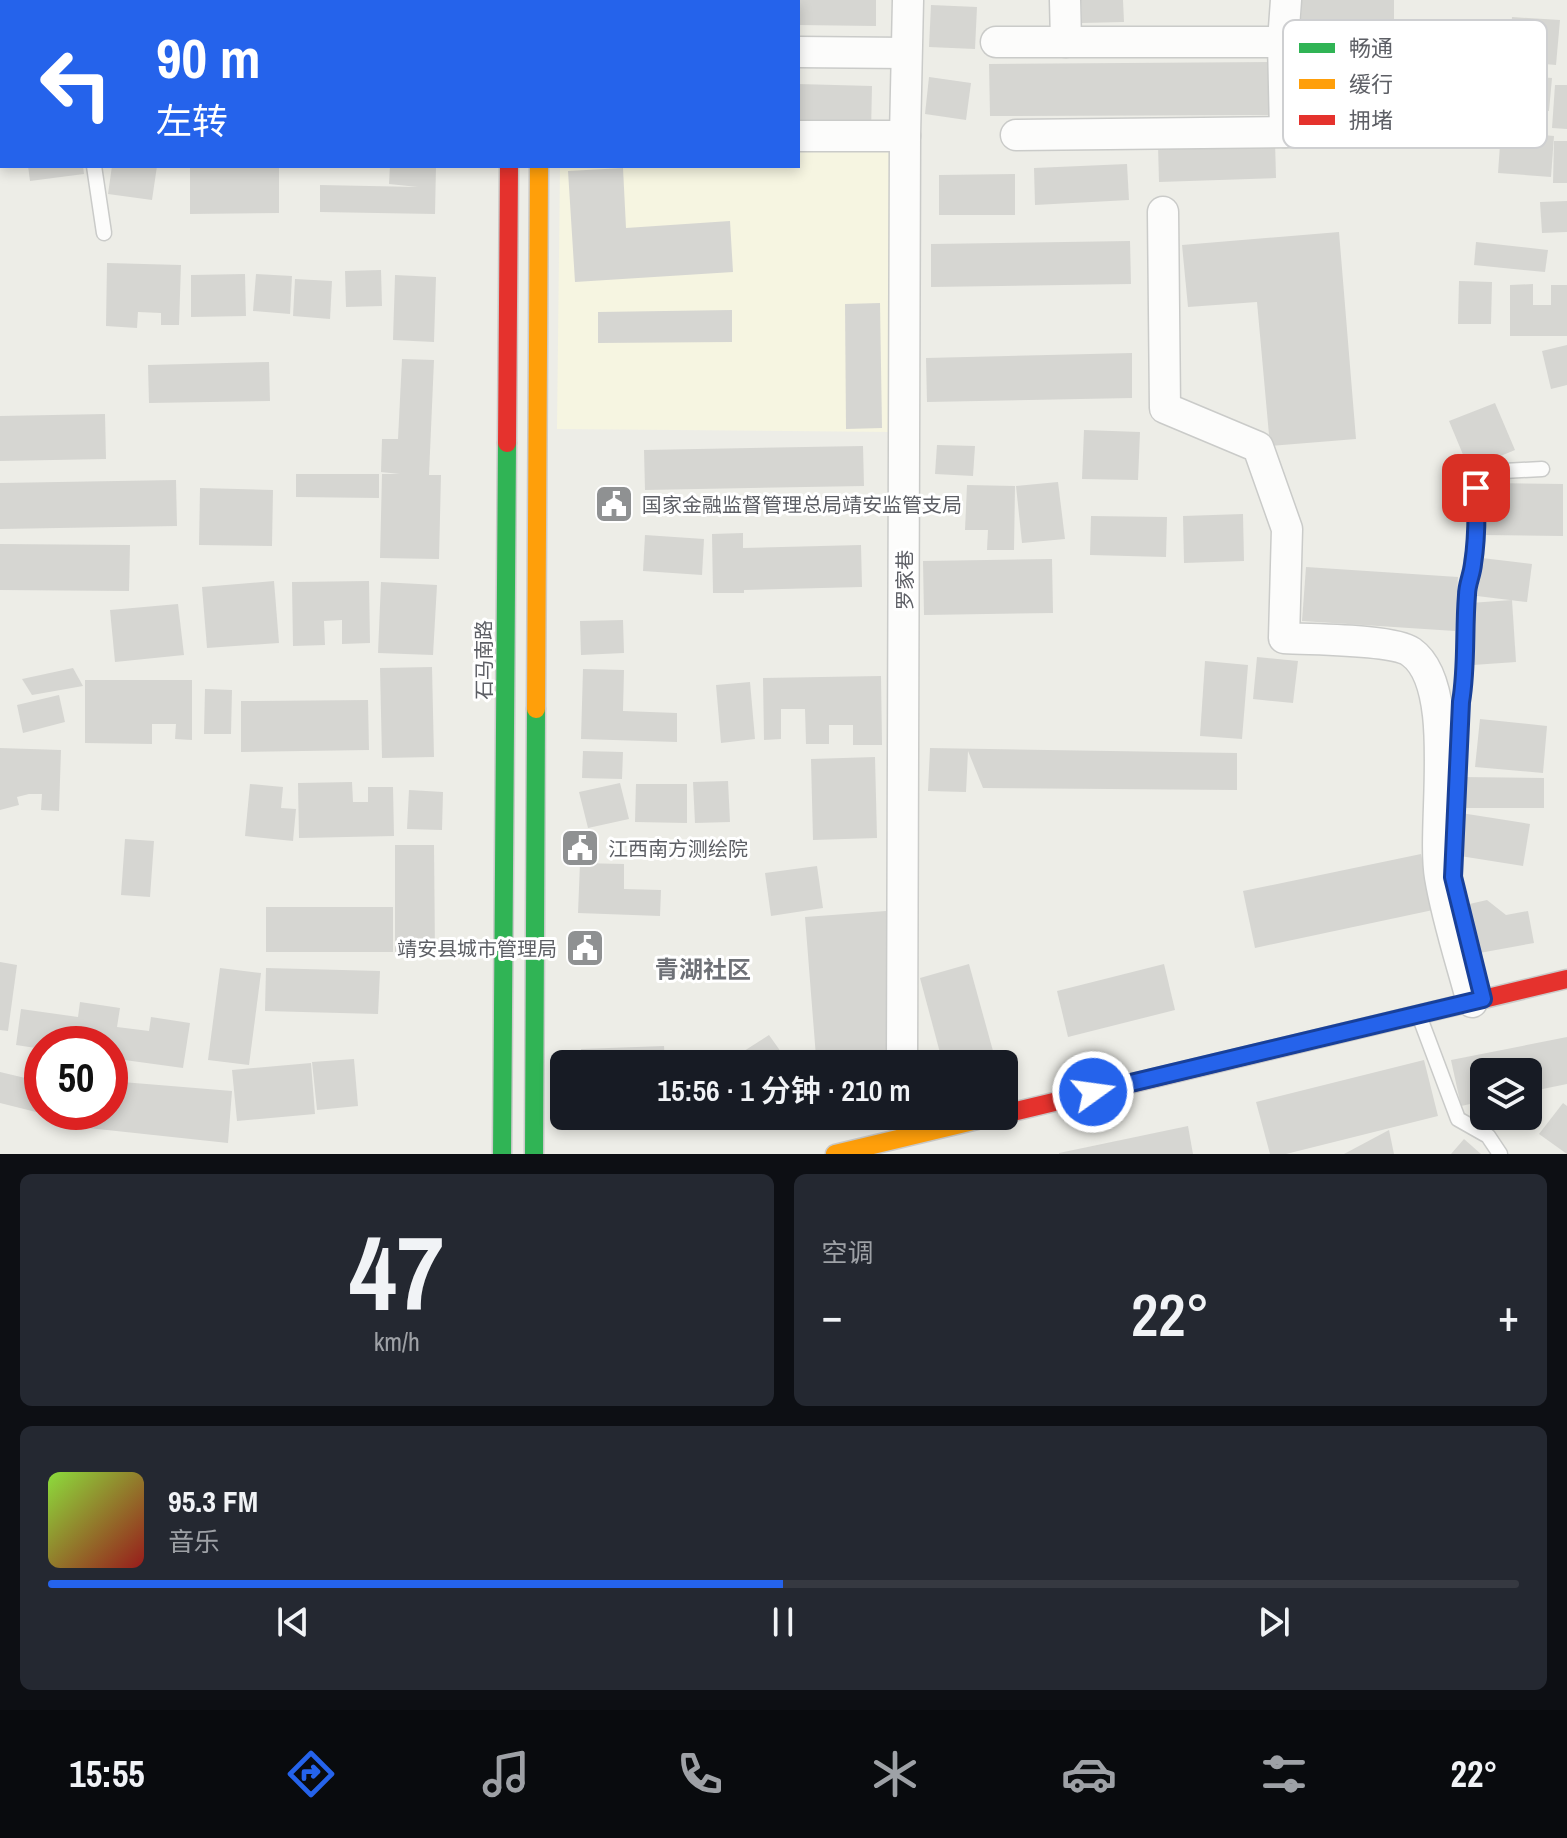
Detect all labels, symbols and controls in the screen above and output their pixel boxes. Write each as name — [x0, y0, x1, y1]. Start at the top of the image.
text: 90 m — [156, 20, 261, 95]
legend — [1283, 20, 1547, 148]
icon: left — [24, 32, 128, 136]
text: 畅通 — [1349, 33, 1393, 63]
text: 缓行 — [1349, 69, 1393, 99]
text: 左转 — [156, 97, 228, 145]
text: 拥堵 — [1349, 105, 1393, 135]
pin — [1442, 454, 1510, 522]
icon: arrive — [1454, 466, 1498, 510]
public building icon: 国家金融监督管理总局靖安监管支局 — [593, 483, 635, 525]
place label: 国家金融监督管理总局靖安监管支局 — [642, 491, 962, 518]
street label: 罗家巷 — [891, 550, 918, 610]
street label: 石马南路 — [470, 620, 497, 700]
public building icon: 江西南方测绘院 — [559, 827, 601, 869]
place label: 江西南方测绘院 — [608, 835, 748, 862]
public building icon: 靖安县城市管理局 — [564, 927, 606, 969]
place label: 靖安县城市管理局 — [397, 935, 557, 962]
district label: 青湖社区 — [655, 953, 751, 985]
speed limit sign: 50 — [24, 1026, 128, 1130]
position arrow — [1051, 1050, 1135, 1134]
map controls — [1470, 1058, 1542, 1130]
button: layers — [1470, 1058, 1542, 1130]
text: 15:56 · 1 分钟 · 210 m — [657, 1070, 911, 1110]
text: 47 — [349, 1202, 444, 1342]
text: 空调 — [822, 1235, 874, 1270]
text: 22° — [1131, 1274, 1210, 1355]
text: − — [822, 1285, 843, 1345]
text: + — [1498, 1285, 1519, 1345]
text: km/h — [374, 1324, 420, 1359]
text: 95.3 FM — [168, 1481, 258, 1521]
text: 音乐 — [168, 1524, 220, 1559]
icon: previous — [271, 1600, 315, 1644]
icon: pause — [761, 1600, 805, 1644]
icon: next — [1252, 1600, 1296, 1644]
icon: directions — [283, 1746, 339, 1802]
icon: music — [478, 1746, 534, 1802]
icon: phone — [672, 1746, 728, 1802]
icon: climate — [867, 1746, 923, 1802]
icon: car — [1061, 1746, 1117, 1802]
icon: filters — [1256, 1746, 1312, 1802]
text: 15:55 — [69, 1750, 145, 1798]
text: 22° — [1450, 1750, 1498, 1798]

